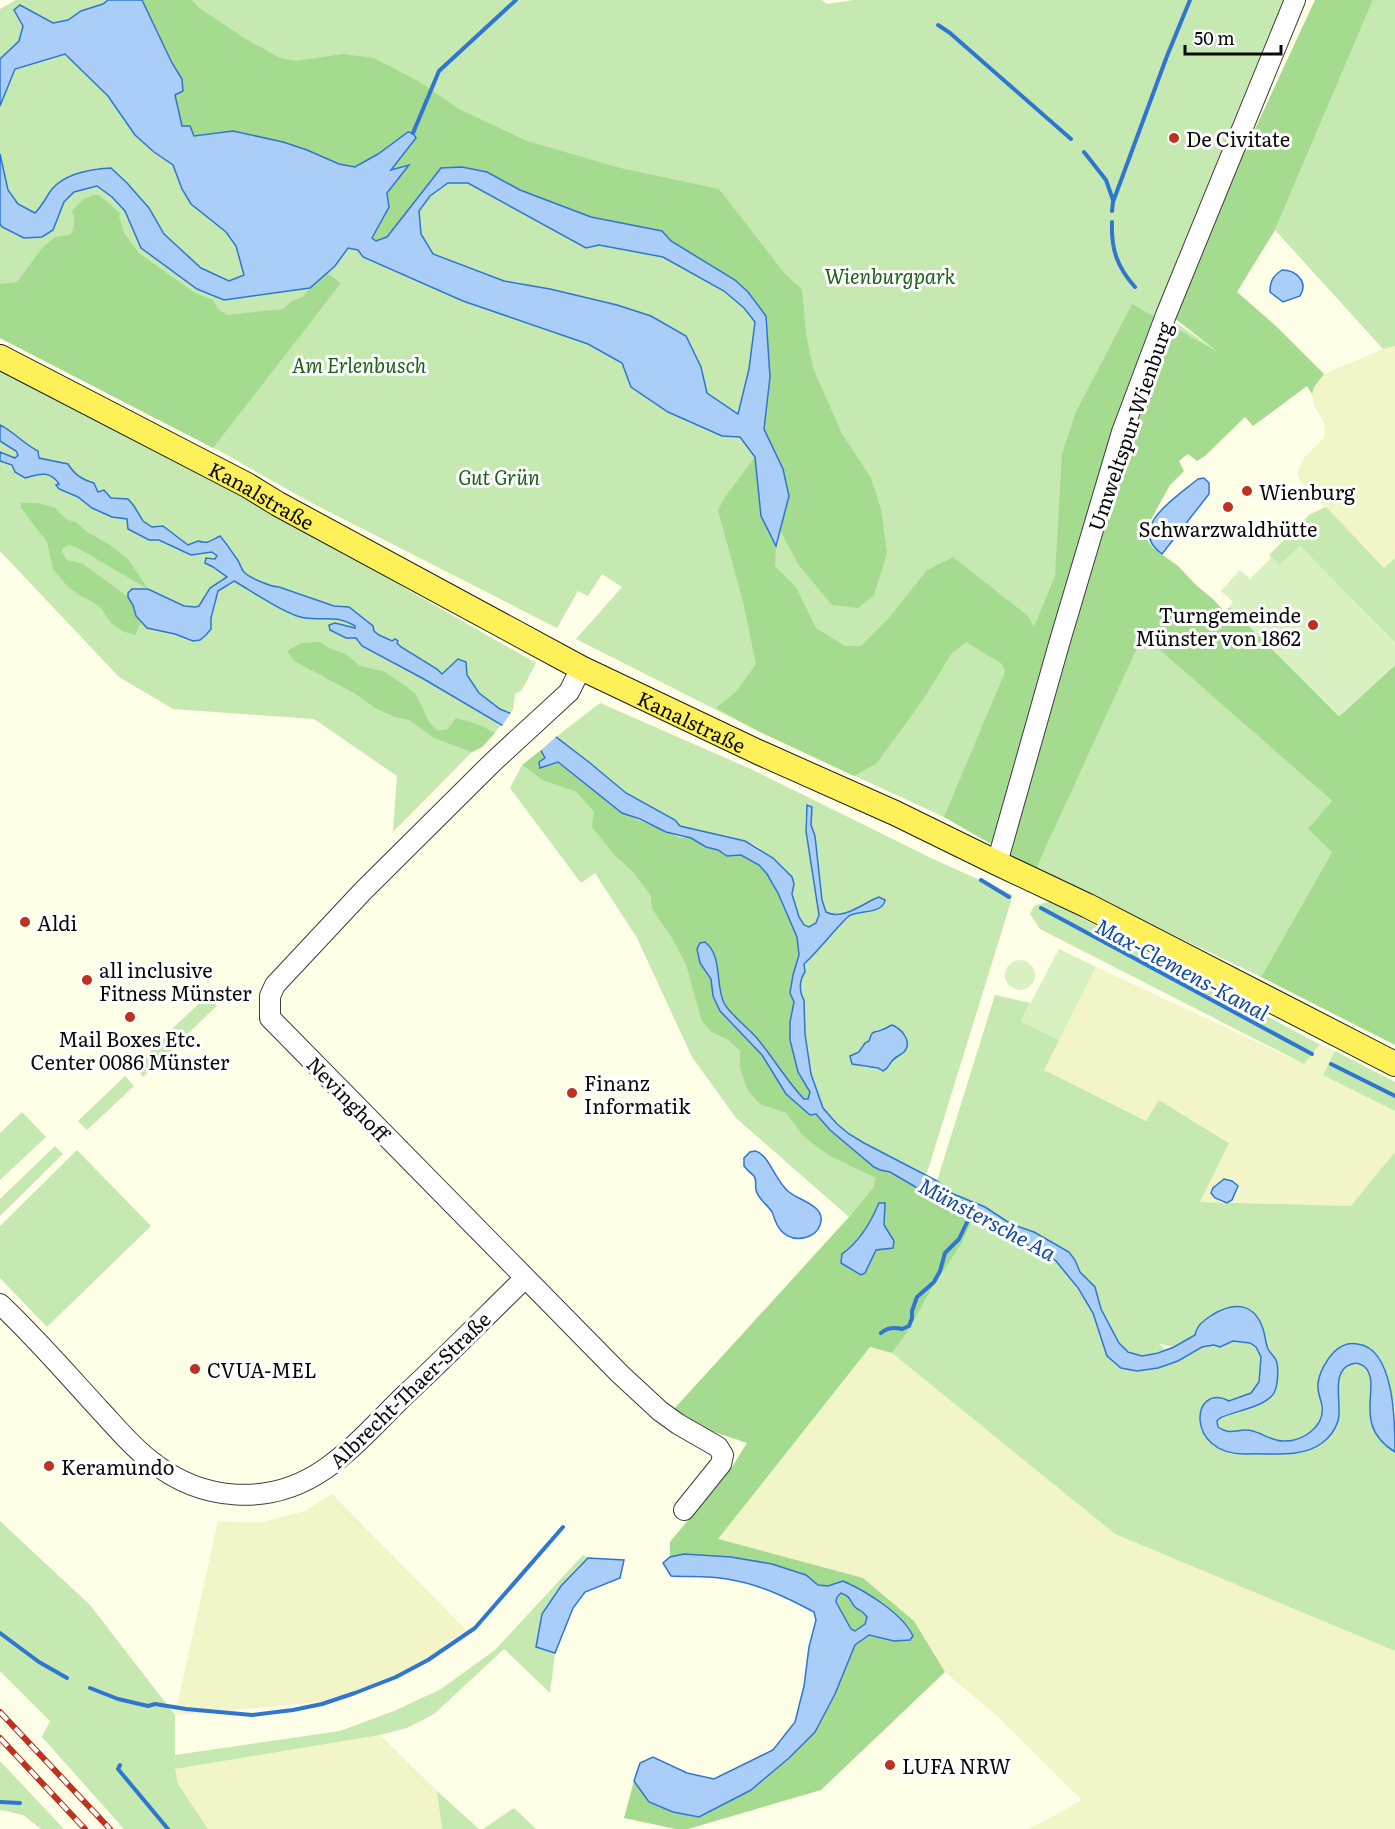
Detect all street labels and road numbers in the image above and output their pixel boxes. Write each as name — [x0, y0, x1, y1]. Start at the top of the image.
street label: Umweltspur Wienburg — [1079, 317, 1179, 535]
street label: Kanalstraße — [204, 453, 320, 536]
street label: Kanalstraße — [633, 682, 751, 759]
street label: Nevinghoff — [301, 1049, 398, 1148]
street label: Albrecht-Thaer-Straße — [322, 1304, 496, 1474]

